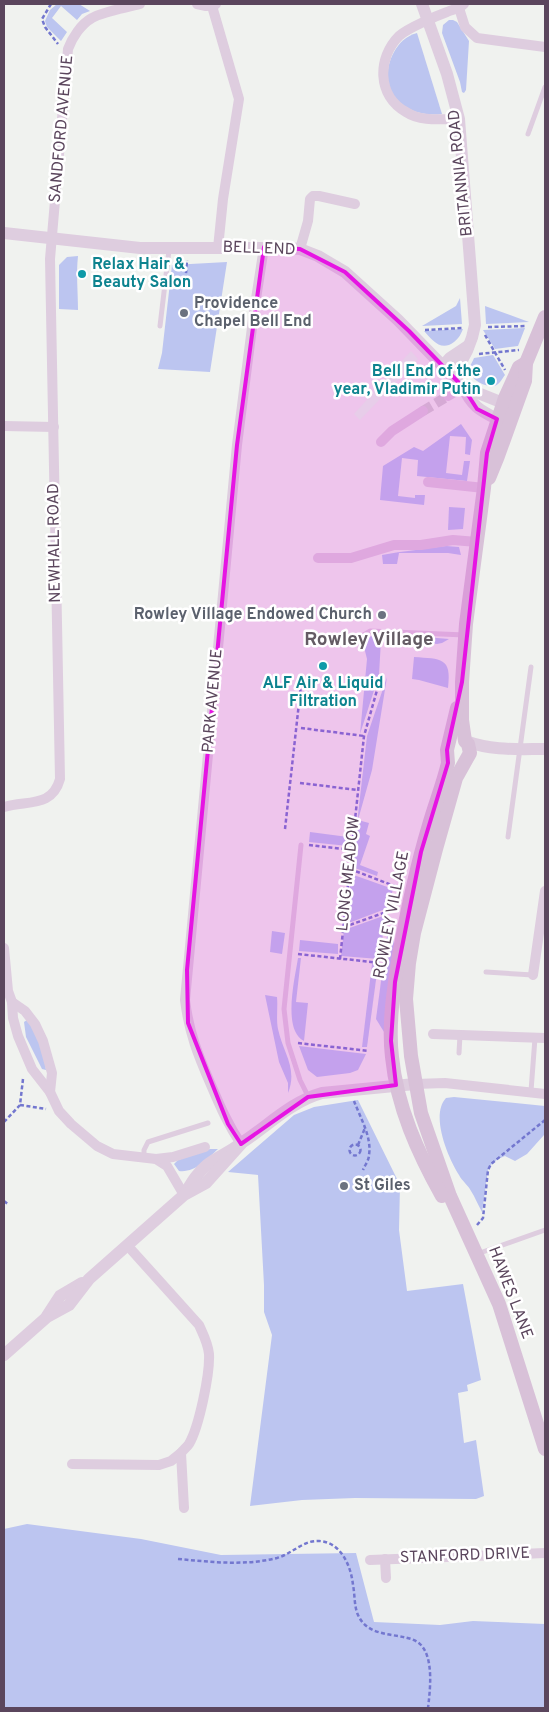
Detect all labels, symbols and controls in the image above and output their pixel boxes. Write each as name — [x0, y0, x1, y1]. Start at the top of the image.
street label: SANDFORD AVENUE — [46, 54, 78, 204]
street label: BRITANNIA ROAD — [444, 109, 478, 237]
street label: BELL END — [222, 238, 296, 260]
place label: Relax Hair & Beauty Salon — [92, 255, 191, 293]
marker: Relax Hair & Beauty Salon — [76, 268, 88, 280]
place label: Providence Chapel Bell End — [194, 294, 312, 332]
marker: Providence Chapel Bell End — [178, 307, 190, 319]
place label: Bell End of the year, Vladimir Putin — [334, 362, 481, 400]
marker: Bell End of the year, Vladimir Putin — [485, 375, 497, 387]
street label: NEWHALL ROAD — [44, 483, 66, 603]
place label: Rowley Village Endowed Church — [134, 605, 372, 625]
marker: Rowley Village Endowed Church — [376, 609, 388, 621]
district label: Rowley Village — [304, 628, 434, 652]
street label: PARK AVENUE — [198, 648, 228, 754]
marker: ALF Air & Liquid Filtration — [317, 660, 329, 672]
place label: ALF Air & Liquid Filtration — [262, 674, 384, 712]
street label: LONG MEADOW — [333, 816, 365, 932]
street label: ROWLEY VILLAGE — [370, 849, 414, 981]
place label: St Giles — [354, 1176, 411, 1196]
marker: St Giles — [338, 1180, 350, 1192]
street label: HAWES LANE — [483, 1244, 537, 1342]
street label: STANFORD DRIVE — [400, 1544, 530, 1568]

